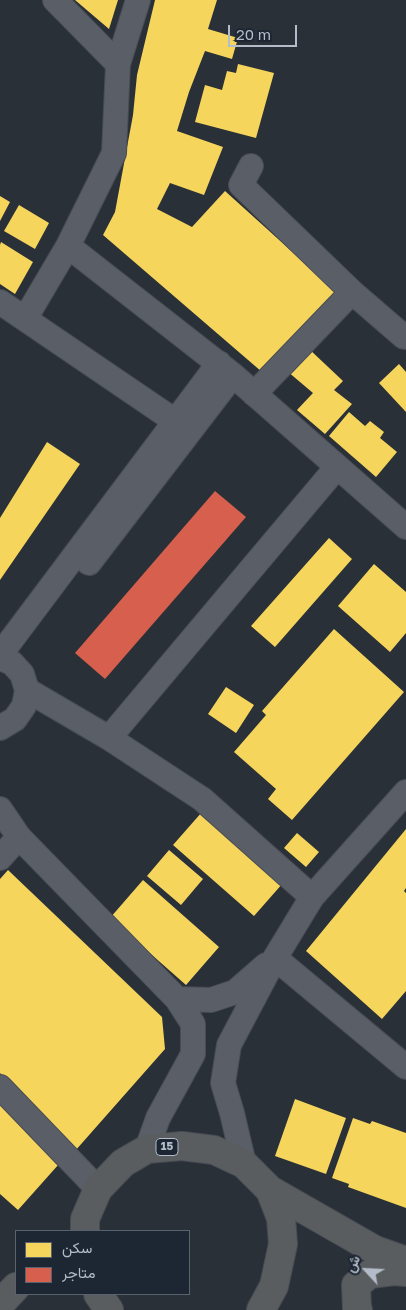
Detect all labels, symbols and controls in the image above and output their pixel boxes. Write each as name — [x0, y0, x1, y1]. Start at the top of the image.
scale bar — [231, 15, 300, 47]
text: 20 m — [236, 25, 271, 43]
road number: 15 — [156, 1138, 178, 1156]
legend — [15, 1230, 190, 1295]
text: سكن — [62, 1238, 92, 1256]
north arrow — [341, 1245, 391, 1295]
text: ش — [341, 1252, 363, 1275]
text: متاجر — [62, 1263, 96, 1281]

